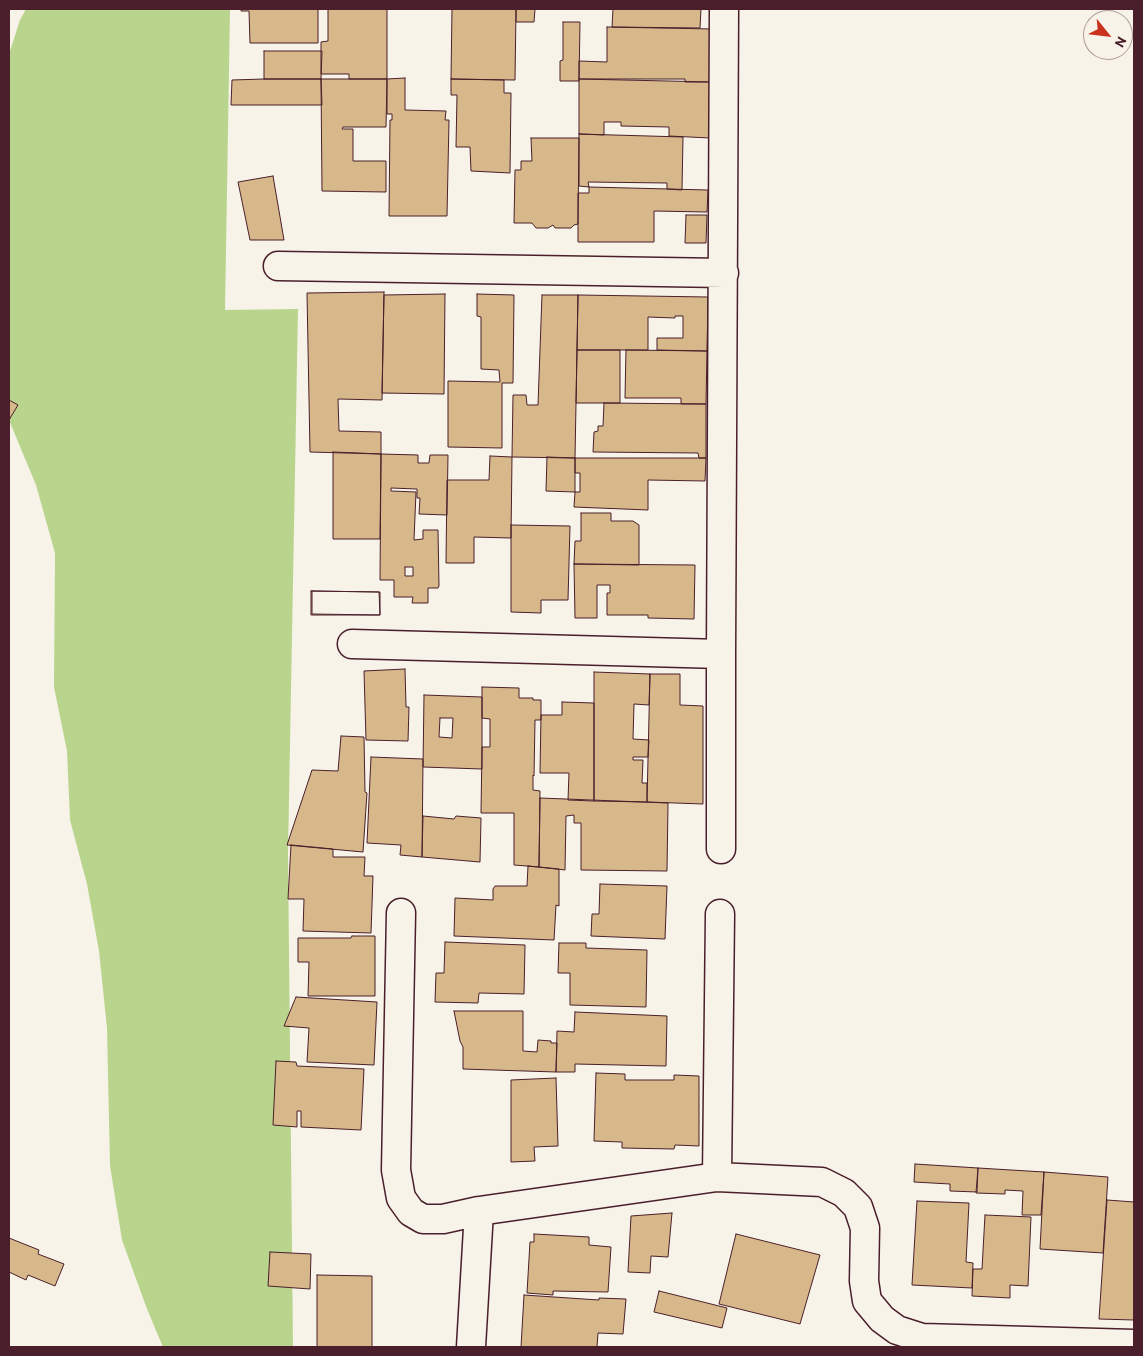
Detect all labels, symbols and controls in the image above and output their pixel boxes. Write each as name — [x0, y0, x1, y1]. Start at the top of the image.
north arrow — [1083, 10, 1133, 60]
text: N — [1111, 34, 1130, 50]

